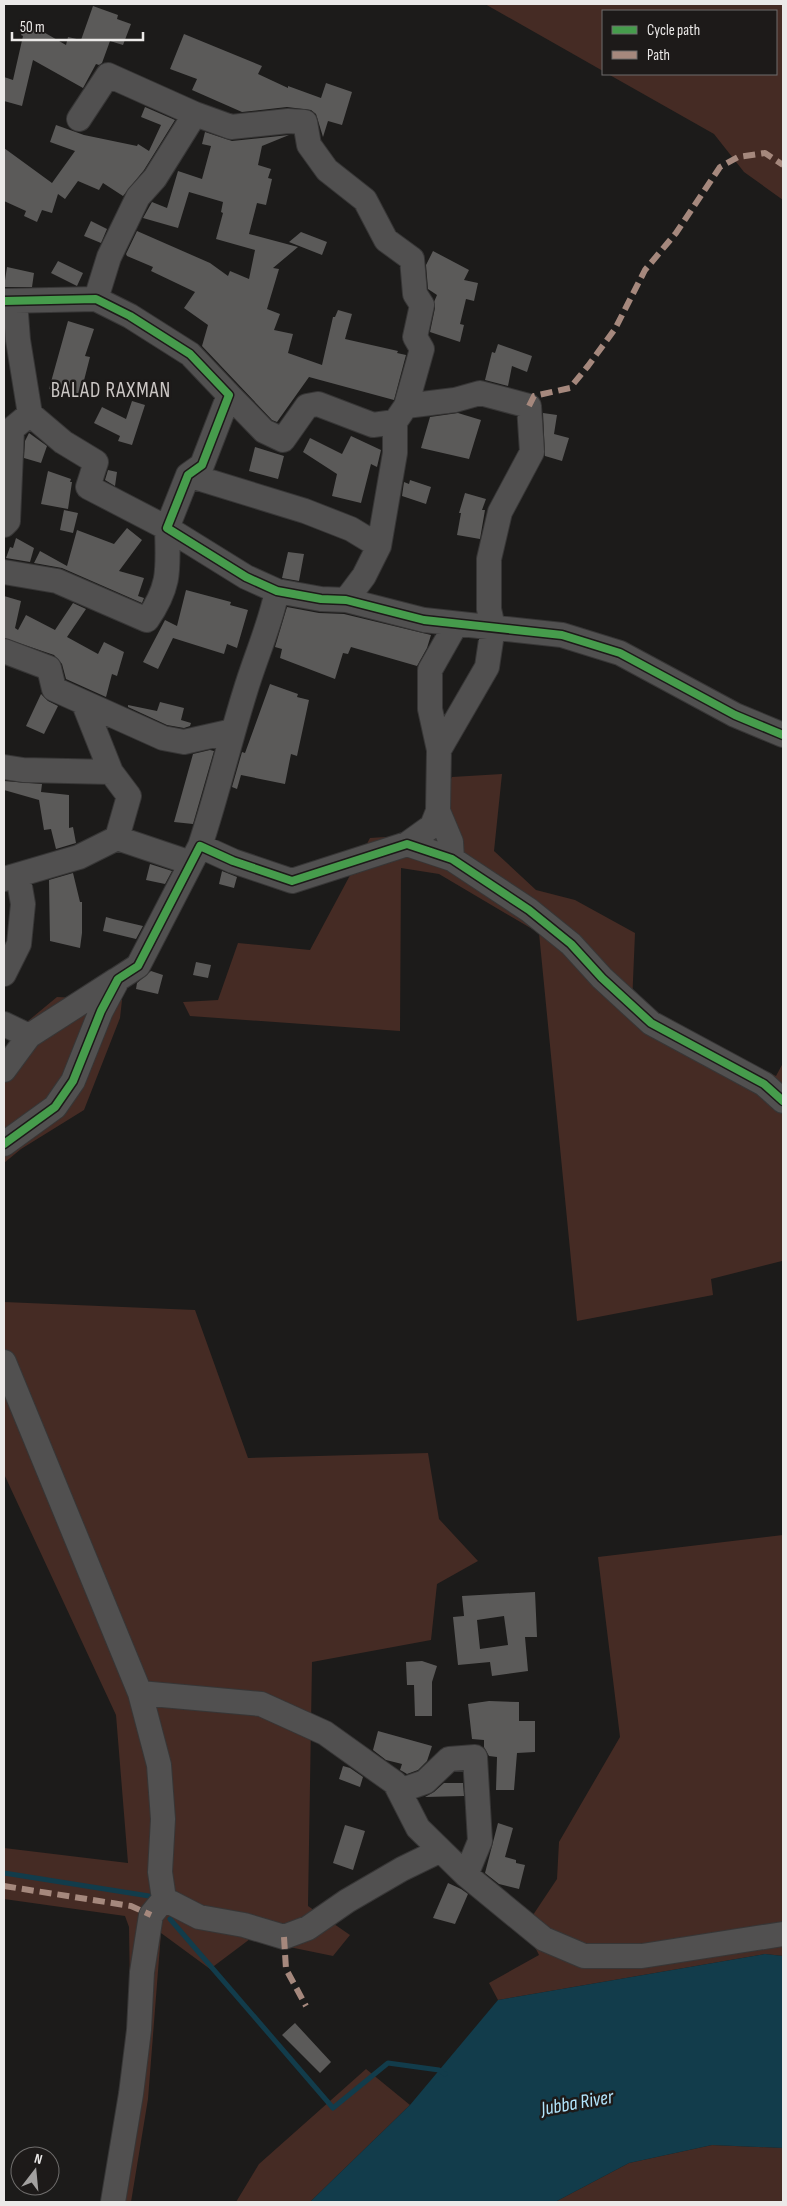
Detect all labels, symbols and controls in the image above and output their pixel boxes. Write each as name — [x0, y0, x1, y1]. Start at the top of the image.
scale bar — [12, 10, 144, 42]
legend — [602, 10, 777, 75]
text: 50 m — [20, 18, 45, 37]
text: Cycle path — [647, 21, 700, 40]
text: Path — [647, 46, 670, 65]
district label: BALAD RAXMAN — [51, 378, 171, 403]
water label: Jubba River — [538, 2085, 617, 2121]
north arrow — [10, 2146, 60, 2196]
text: N — [33, 2150, 44, 2168]

